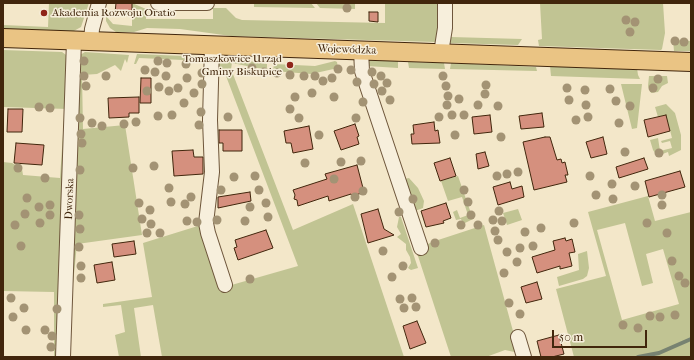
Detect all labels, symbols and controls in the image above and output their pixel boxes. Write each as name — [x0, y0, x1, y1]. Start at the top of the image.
place label: Akademia Rozwoju Oratio — [52, 6, 175, 20]
marker: Akademia Rozwoju Oratio — [39, 8, 49, 18]
street label: Wojewódzka — [317, 42, 377, 58]
place label: Tomaszkowice Urząd Gminy Biskupice — [183, 52, 282, 78]
marker: Tomaszkowice Urząd Gminy Biskupice — [285, 60, 295, 70]
street label: Dworska — [63, 178, 77, 220]
scale bar — [554, 322, 649, 348]
text: 50 m — [559, 330, 583, 344]

